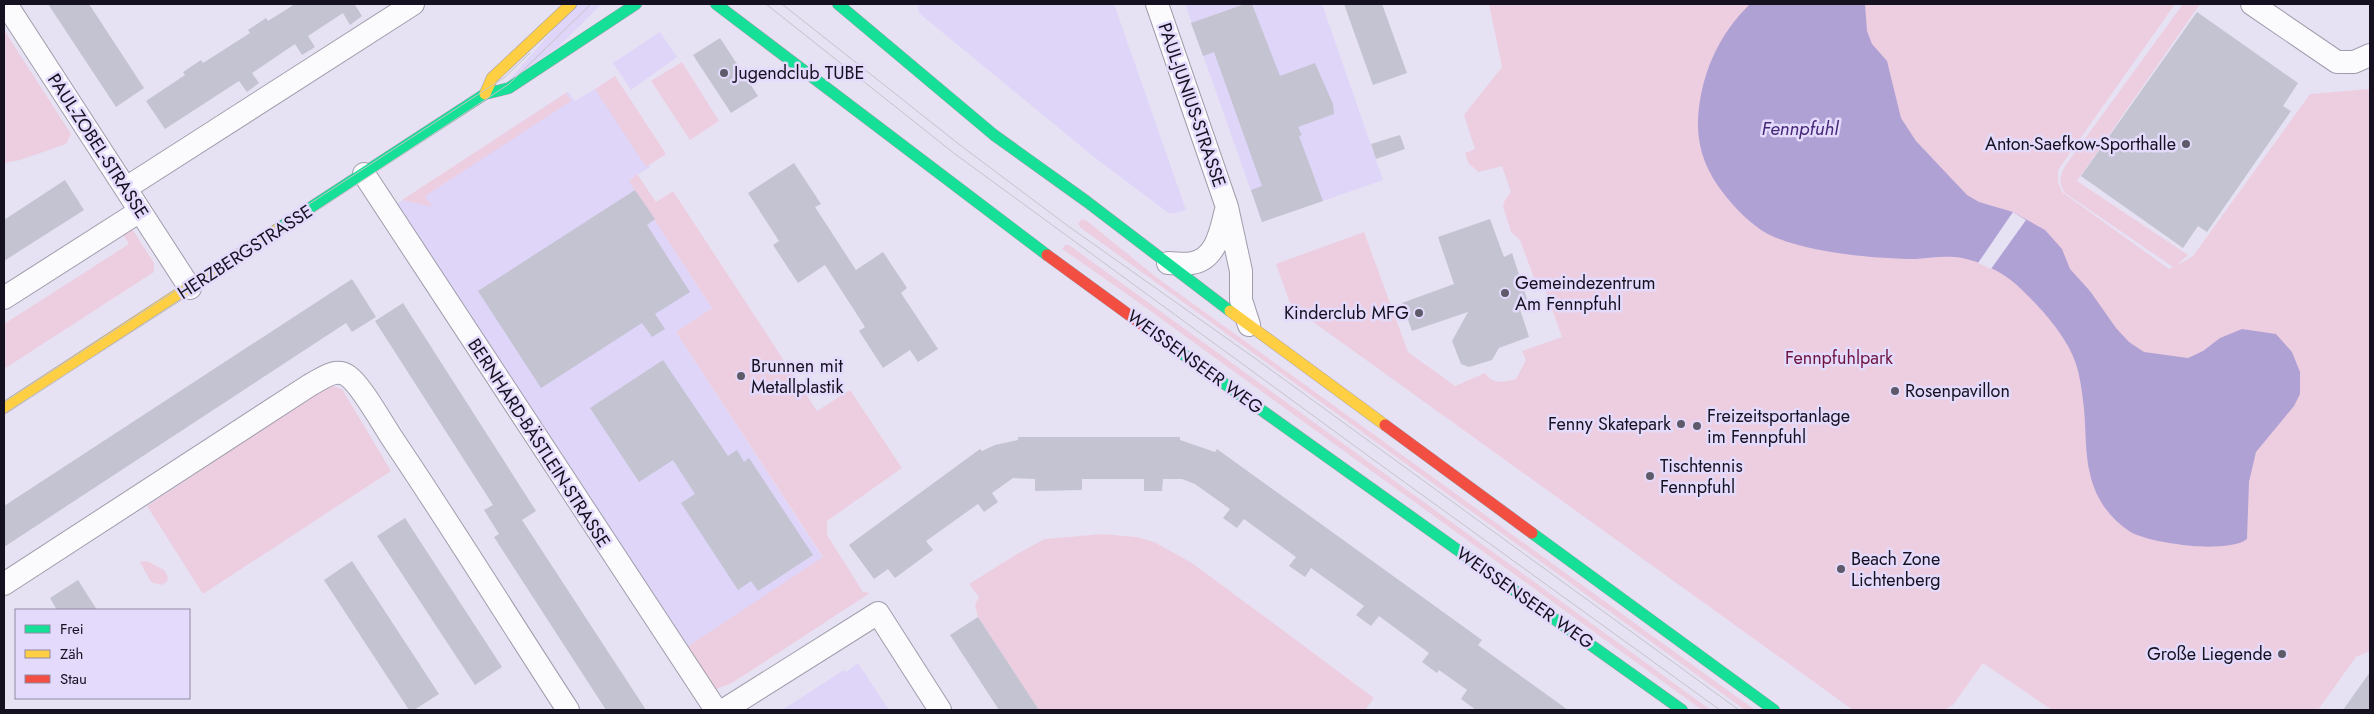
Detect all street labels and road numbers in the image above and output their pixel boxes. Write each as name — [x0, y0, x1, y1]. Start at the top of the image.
street label: PAUL-JUNIUS-STRASSE — [1152, 19, 1232, 191]
street label: PAUL-ZOBEL-STRASSE — [41, 68, 155, 224]
street label: HERZBERGSTRASSE — [172, 198, 318, 306]
street label: WEISSENSEER WEG — [1122, 304, 1268, 420]
street label: BERNHARD-BÄSTLEIN-STRASSE — [461, 333, 617, 553]
street label: WEISSENSEER WEG — [1451, 541, 1599, 655]

